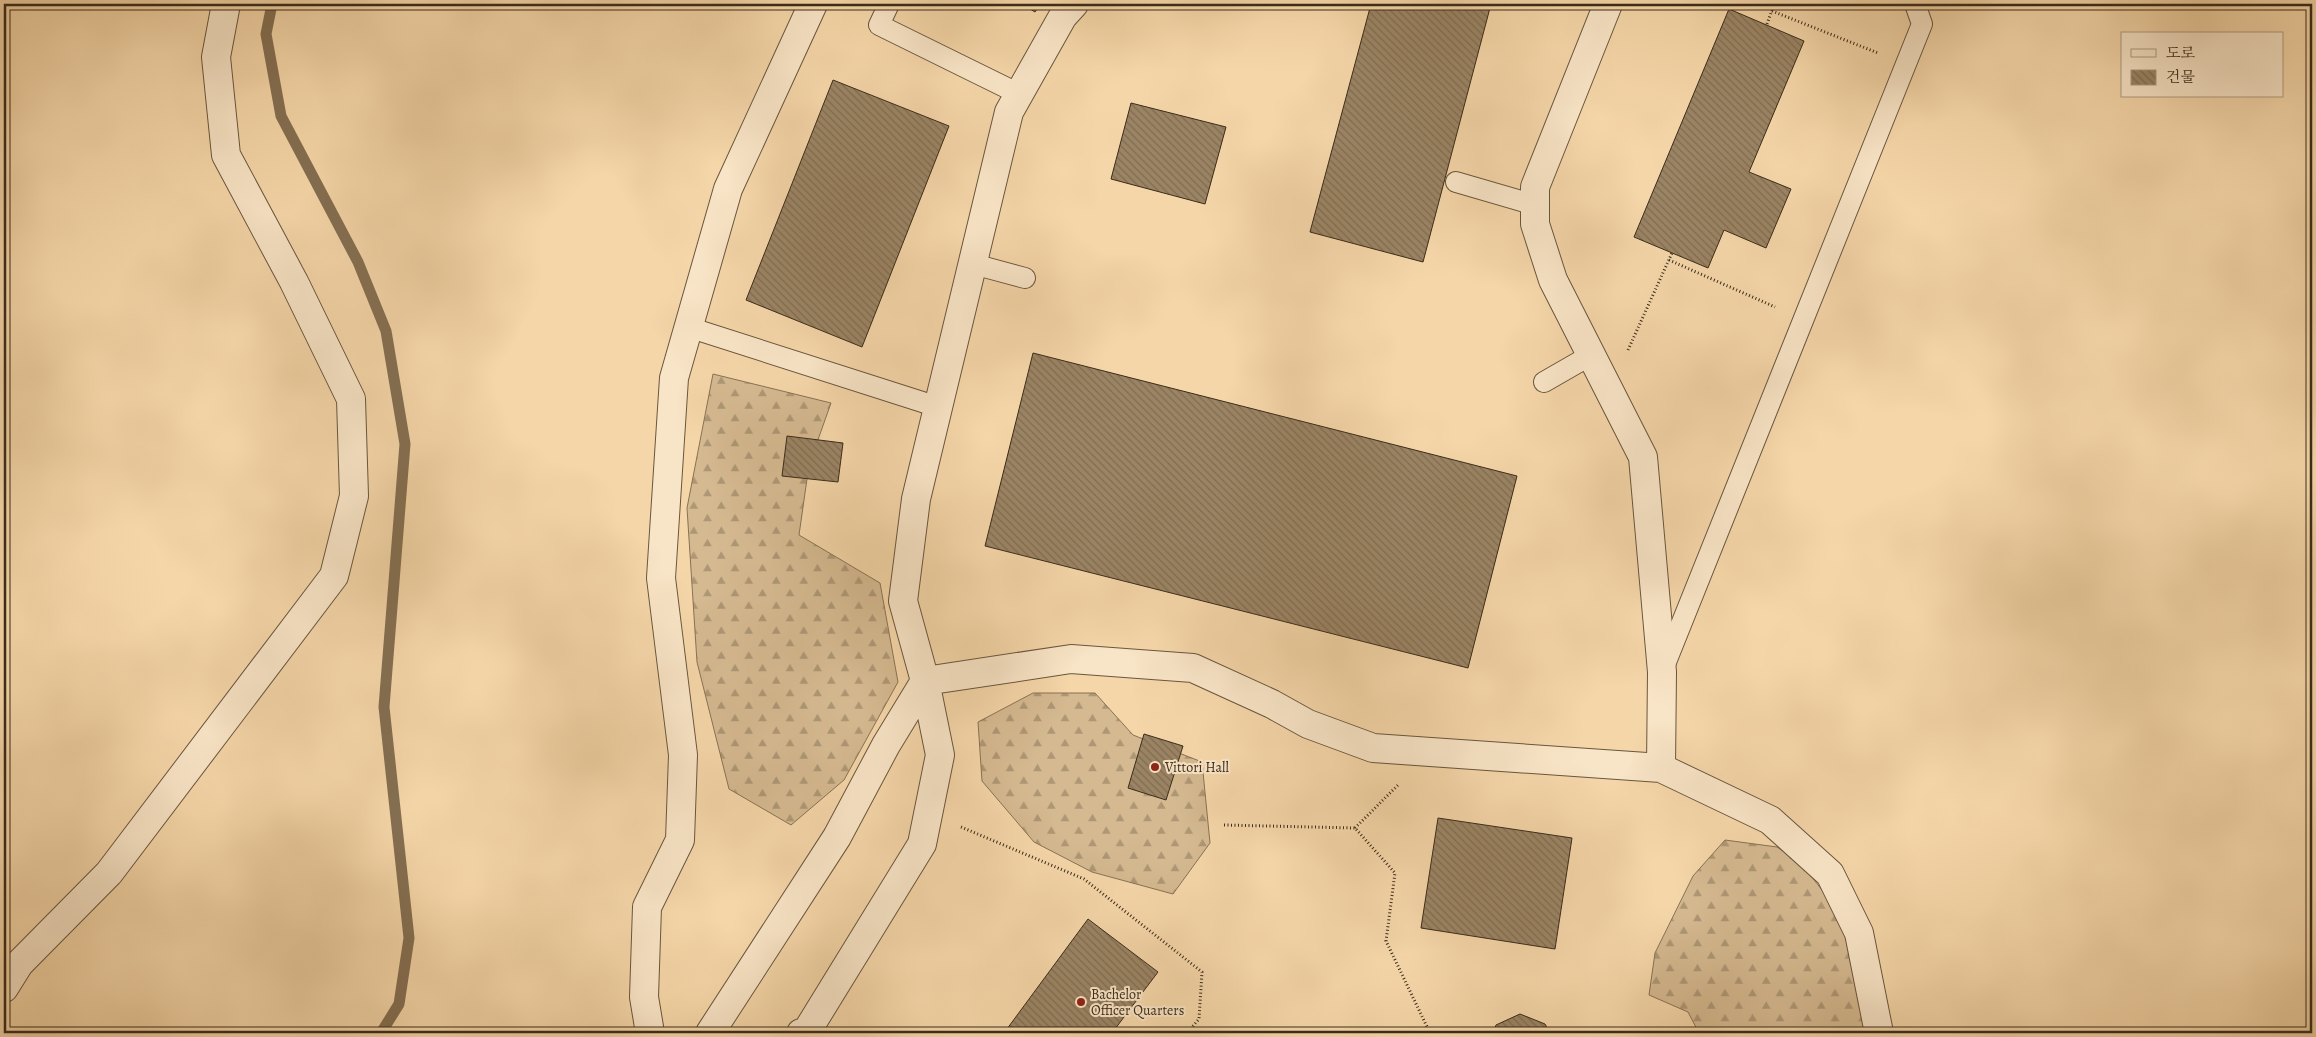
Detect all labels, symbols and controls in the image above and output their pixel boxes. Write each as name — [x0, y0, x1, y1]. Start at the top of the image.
legend — [2121, 32, 2284, 98]
text: 도로 — [2166, 43, 2195, 63]
text: 건물 — [2166, 67, 2195, 87]
place label: Vittori Hall — [1164, 758, 1229, 777]
marker: Vittori Hall — [1149, 761, 1161, 773]
place label: Bachelor Officer Quarters — [1091, 985, 1184, 1020]
marker: Bachelor Officer Quarters — [1075, 996, 1087, 1008]

